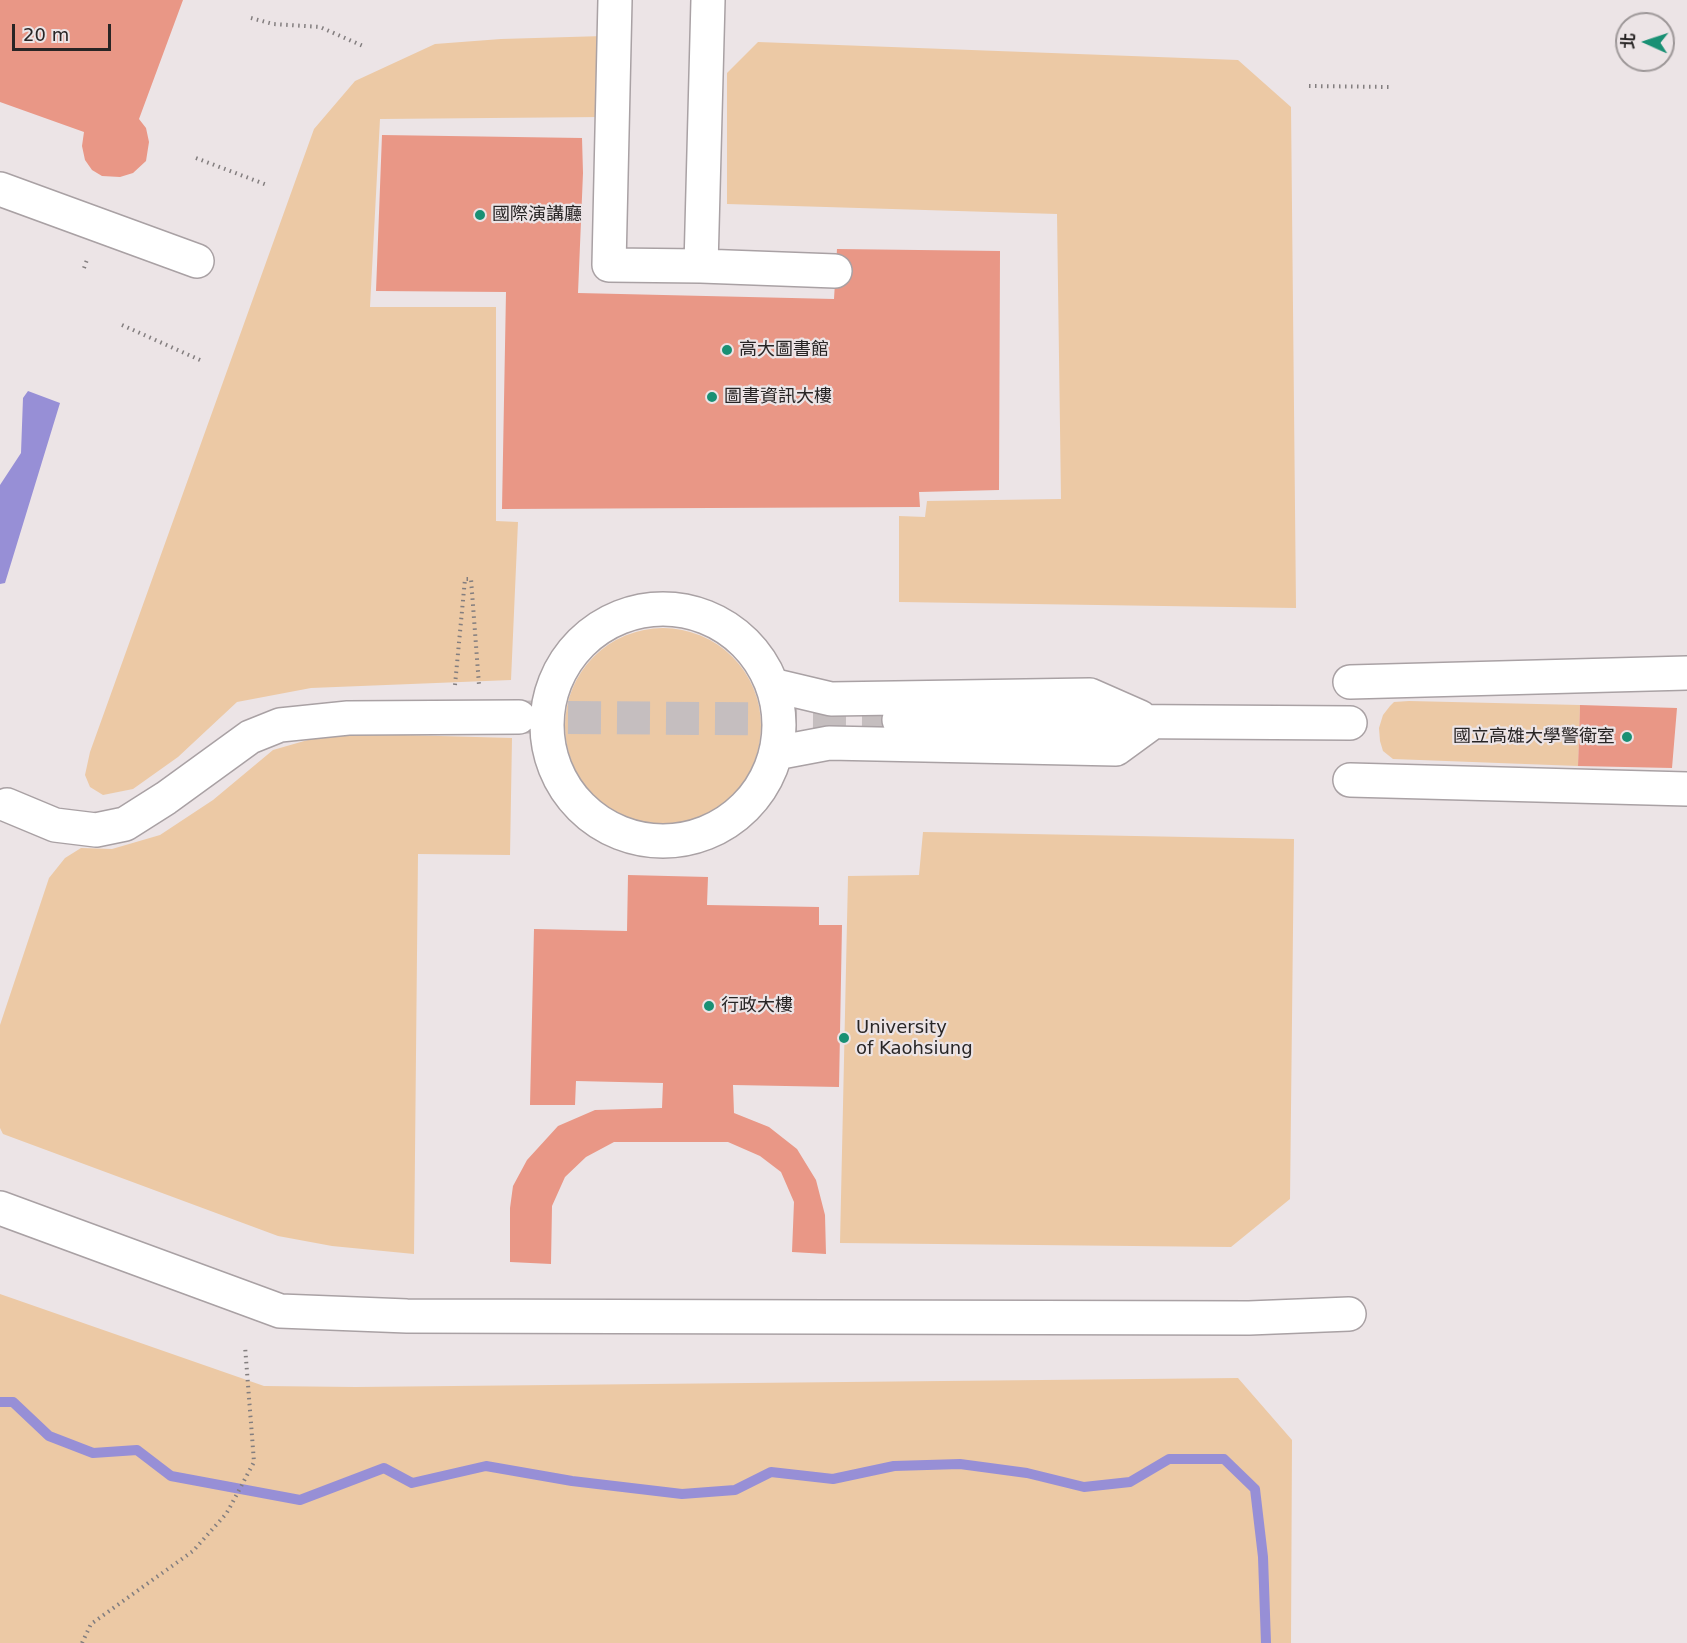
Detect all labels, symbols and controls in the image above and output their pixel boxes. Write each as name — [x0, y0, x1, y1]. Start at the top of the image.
scale bar — [15, 12, 114, 50]
north arrow — [1615, 12, 1675, 72]
text: 20 m — [23, 24, 69, 45]
text: 北 — [1619, 33, 1638, 50]
place label: 國際演講廳 — [492, 204, 582, 226]
marker: 國際演講廳 — [473, 208, 487, 222]
place label: 高大圖書館 — [739, 339, 829, 361]
marker: 高大圖書館 — [720, 343, 734, 357]
place label: 圖書資訊大樓 — [724, 386, 832, 408]
marker: 圖書資訊大樓 — [705, 390, 719, 404]
place label: 國立高雄大學警衛室 — [1453, 726, 1615, 748]
marker: 國立高雄大學警衛室 — [1620, 730, 1634, 744]
place label: 行政大樓 — [721, 995, 793, 1017]
marker: 行政大樓 — [702, 999, 716, 1013]
place label: University of Kaohsiung — [856, 1017, 973, 1060]
marker: University of Kaohsiung — [837, 1031, 851, 1045]

